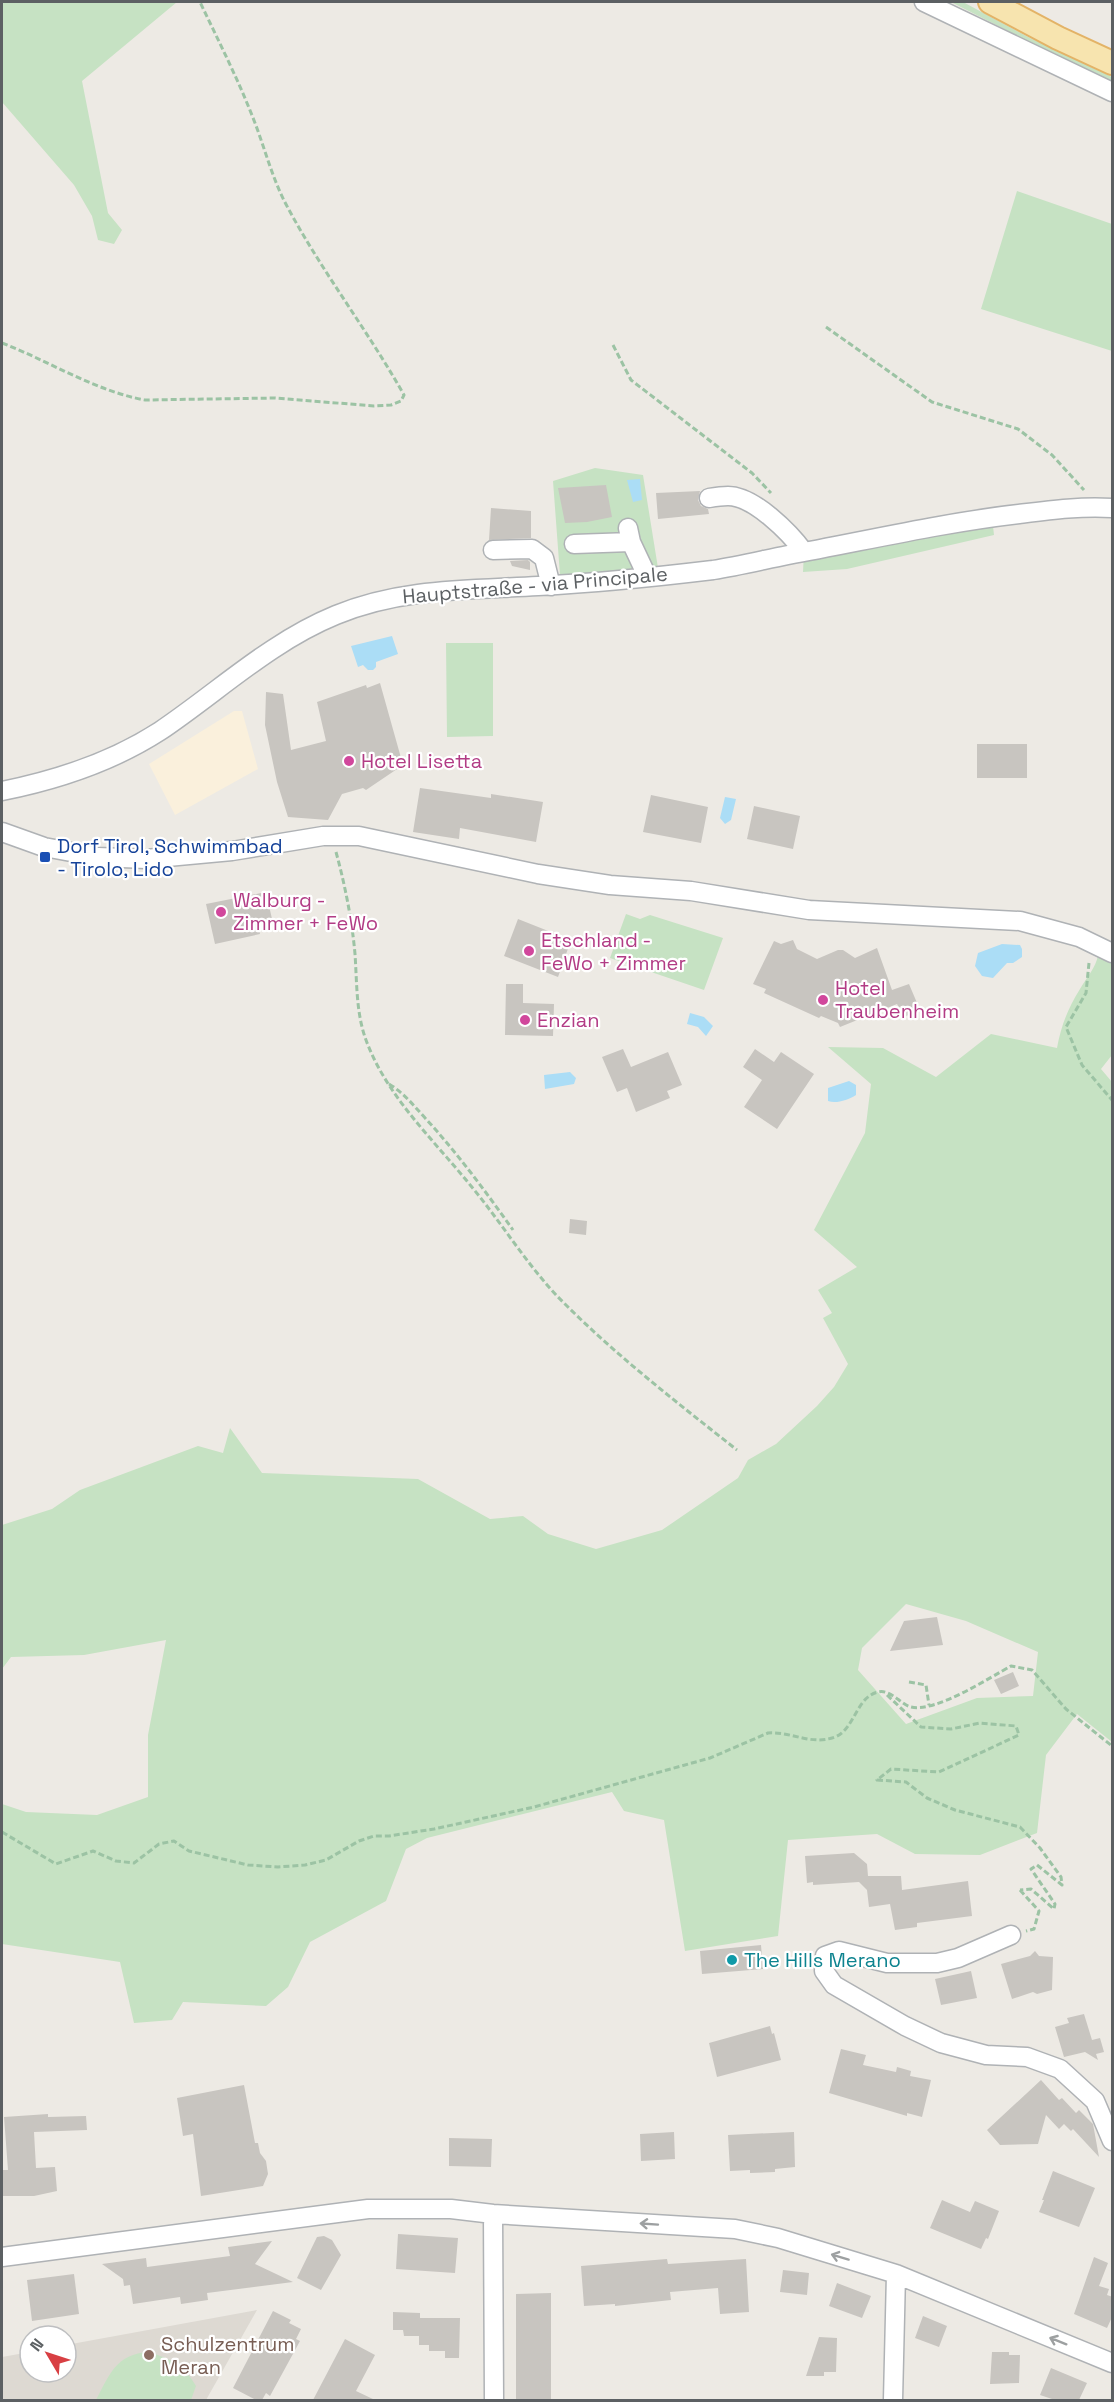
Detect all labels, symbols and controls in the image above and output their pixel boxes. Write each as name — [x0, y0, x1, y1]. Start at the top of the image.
street label: Hauptstraße - via Principale — [401, 560, 669, 610]
place label: Hotel Lisetta — [361, 748, 482, 774]
marker: Hotel Lisetta — [342, 754, 356, 768]
place label: Dorf Tirol, Schwimmbad - Tirolo, Lido — [57, 833, 283, 882]
marker: Dorf Tirol, Schwimmbad - Tirolo, Lido — [38, 850, 52, 864]
place label: Walburg - Zimmer + FeWo — [233, 887, 378, 936]
marker: Walburg - Zimmer + FeWo — [214, 905, 228, 919]
place label: Etschland - FeWo + Zimmer — [541, 927, 686, 976]
marker: Etschland - FeWo + Zimmer — [522, 944, 536, 958]
place label: Hotel Traubenheim — [835, 975, 959, 1024]
marker: Hotel Traubenheim — [816, 993, 830, 1007]
place label: Enzian — [537, 1007, 600, 1033]
marker: Enzian — [518, 1013, 532, 1027]
place label: The Hills Merano — [744, 1947, 901, 1973]
marker: The Hills Merano — [725, 1953, 739, 1967]
one-way arrow — [639, 2218, 659, 2229]
one-way arrow — [831, 2251, 850, 2262]
north arrow — [18, 2324, 78, 2384]
place label: Schulzentrum Meran — [161, 2331, 295, 2380]
text: N — [25, 2334, 48, 2356]
one-way arrow — [1050, 2335, 1068, 2346]
marker: Schulzentrum Meran — [142, 2348, 156, 2362]

